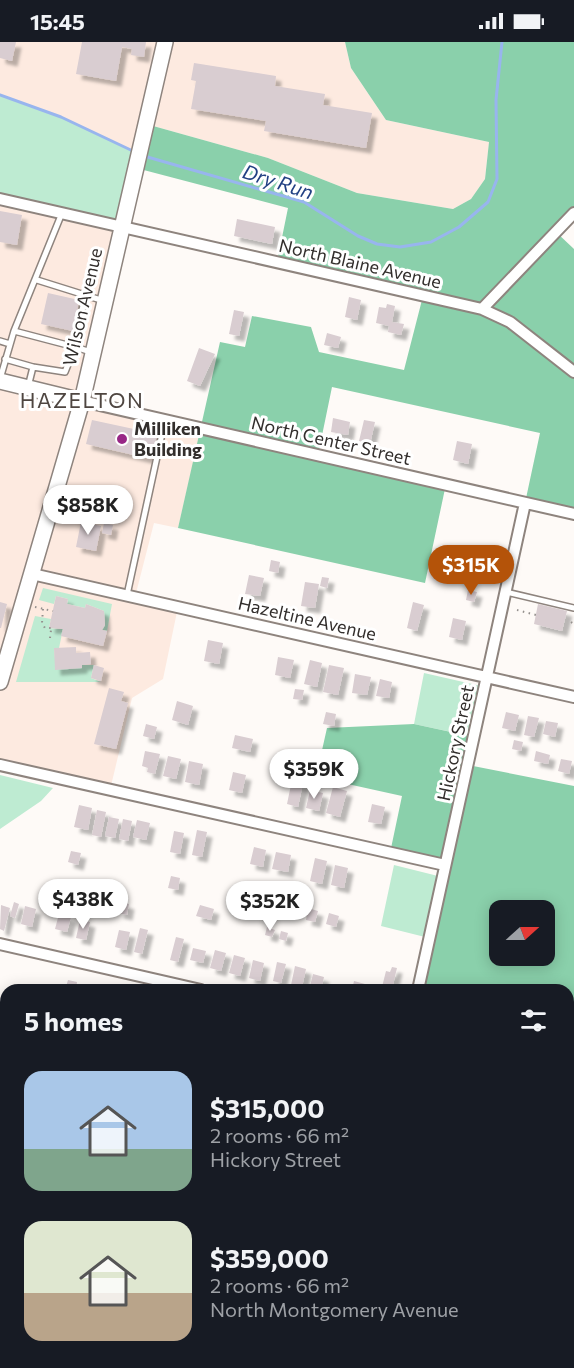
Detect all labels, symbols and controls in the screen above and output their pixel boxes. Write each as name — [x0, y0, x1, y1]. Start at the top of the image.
text: 15:45 — [30, 8, 85, 35]
water label: Dry Run — [240, 158, 317, 204]
street label: North Blaine Avenue — [277, 234, 444, 292]
street label: Wilson Avenue — [58, 246, 106, 368]
district label: HAZELTON — [20, 387, 144, 412]
street label: North Center Street — [249, 411, 413, 469]
place label: Milliken Building — [134, 417, 202, 460]
marker: Milliken Building — [115, 432, 129, 446]
pin: $858K — [46, 485, 130, 536]
text: $858K — [57, 492, 119, 516]
pin: $315K — [429, 545, 513, 596]
text: $315K — [442, 552, 500, 576]
street label: Hazeltine Avenue — [236, 591, 378, 645]
street label: Hickory Street — [432, 683, 478, 803]
pin: $359K — [272, 749, 356, 800]
text: $359K — [283, 756, 345, 780]
pin: $438K — [41, 879, 125, 930]
pin: $352K — [228, 881, 312, 932]
text: $438K — [52, 886, 114, 910]
text: $352K — [240, 888, 300, 912]
north arrow — [489, 900, 555, 966]
map controls — [489, 900, 555, 966]
icon: filters — [517, 1004, 550, 1037]
text: 5 homes — [24, 1005, 123, 1036]
text: $315,000 — [210, 1092, 325, 1123]
icon: home — [72, 1095, 144, 1167]
text: 2 rooms · 66 m² — [210, 1123, 349, 1147]
text: Hickory Street — [210, 1147, 341, 1171]
text: $359,000 — [210, 1242, 329, 1273]
icon: home — [72, 1245, 144, 1317]
text: 2 rooms · 66 m² — [210, 1273, 349, 1297]
text: North Montgomery Avenue — [210, 1297, 459, 1321]

